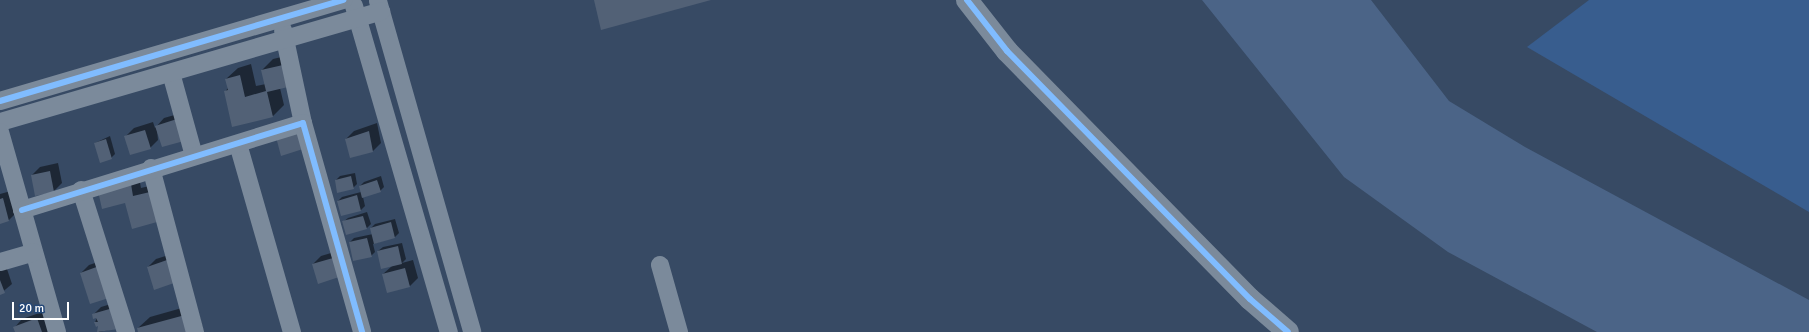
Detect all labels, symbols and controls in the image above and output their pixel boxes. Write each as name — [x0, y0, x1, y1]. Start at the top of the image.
scale bar — [14, 294, 71, 320]
text: 20 m — [19, 301, 44, 316]

